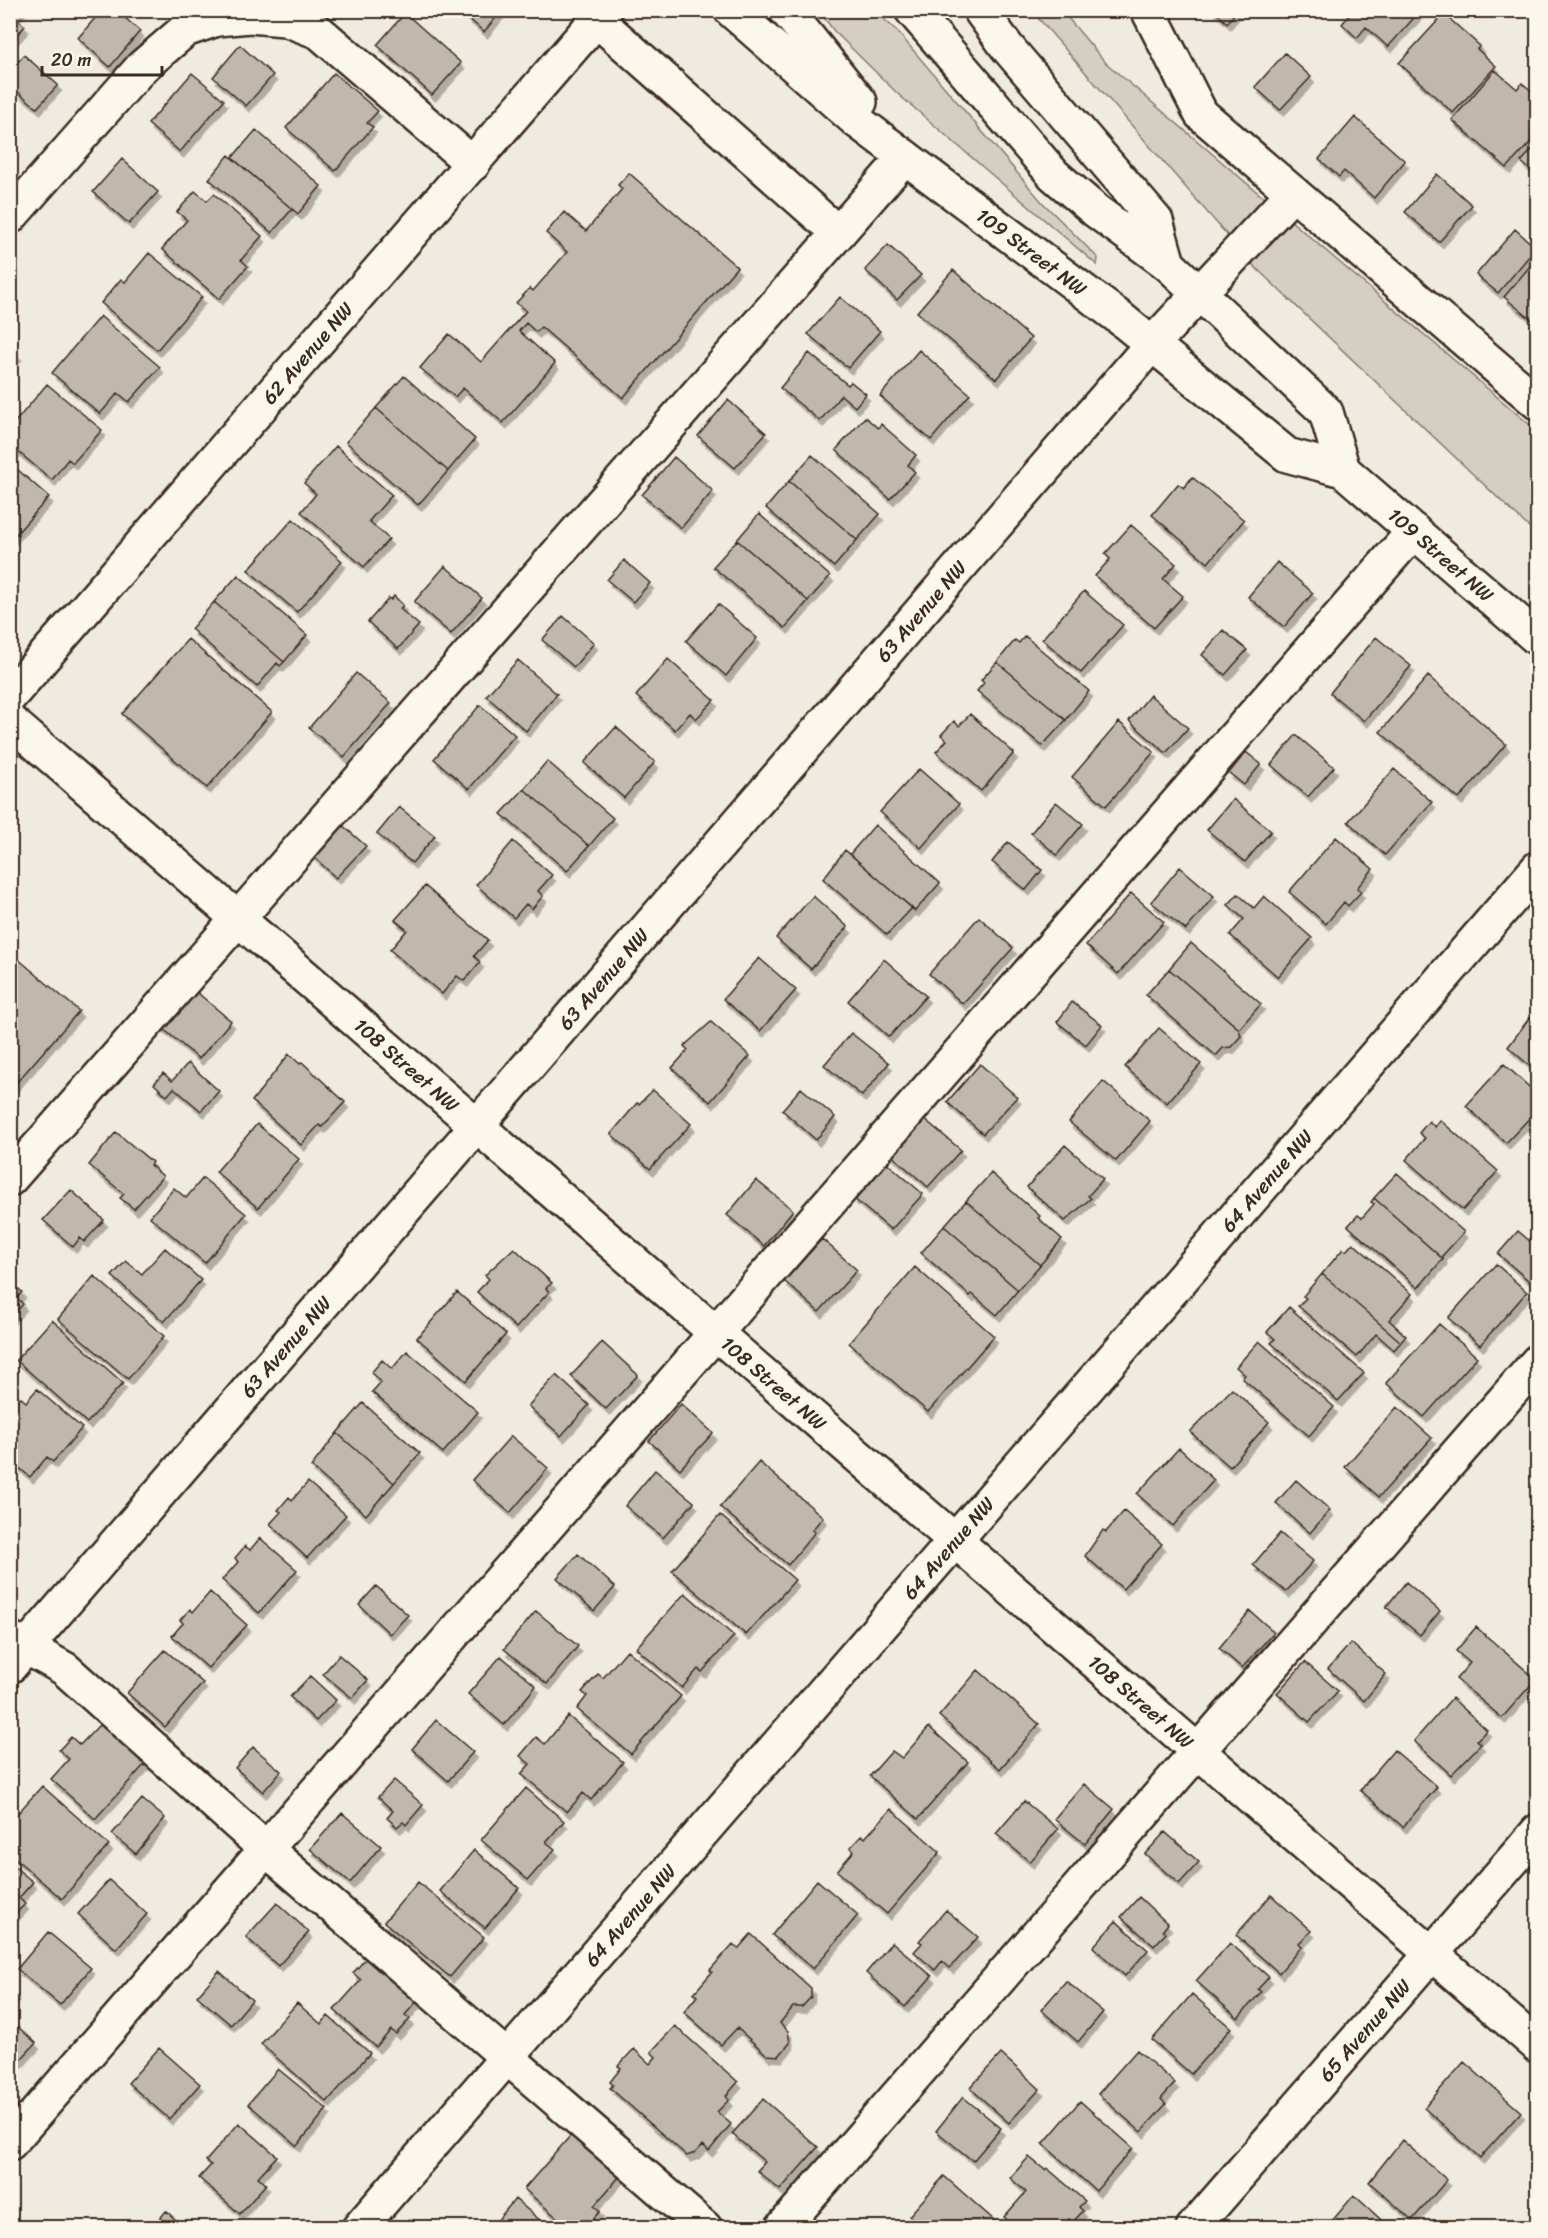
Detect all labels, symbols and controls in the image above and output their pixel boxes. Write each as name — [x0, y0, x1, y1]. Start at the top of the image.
scale bar — [42, 39, 162, 77]
text: 20 m — [51, 44, 91, 76]
street label: 109 Street NW — [968, 198, 1095, 305]
street label: 62 Avenue NW — [253, 293, 362, 412]
street label: 109 Street NW — [1380, 498, 1502, 611]
street label: 63 Avenue NW — [867, 552, 976, 670]
street label: 63 Avenue NW — [549, 919, 658, 1038]
street label: 108 Street NW — [346, 1009, 468, 1121]
street label: 64 Avenue NW — [1212, 1121, 1322, 1240]
street label: 63 Avenue NW — [231, 1287, 341, 1406]
street label: 108 Street NW — [713, 1327, 835, 1440]
street label: 64 Avenue NW — [893, 1488, 1004, 1608]
street label: 108 Street NW — [1080, 1645, 1202, 1758]
street label: 64 Avenue NW — [575, 1855, 685, 1975]
street label: 65 Avenue NW — [1310, 1970, 1420, 2090]

